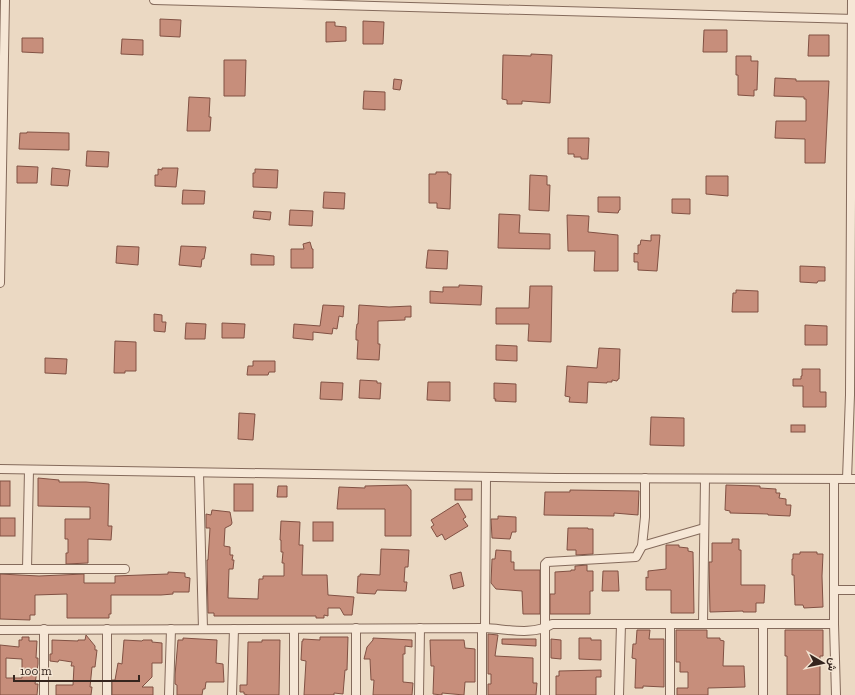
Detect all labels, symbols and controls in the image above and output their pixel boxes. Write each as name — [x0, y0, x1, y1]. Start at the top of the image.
north arrow — [803, 643, 843, 683]
scale bar — [14, 657, 139, 683]
text: ش — [825, 657, 840, 672]
text: 100 m — [20, 664, 52, 678]

